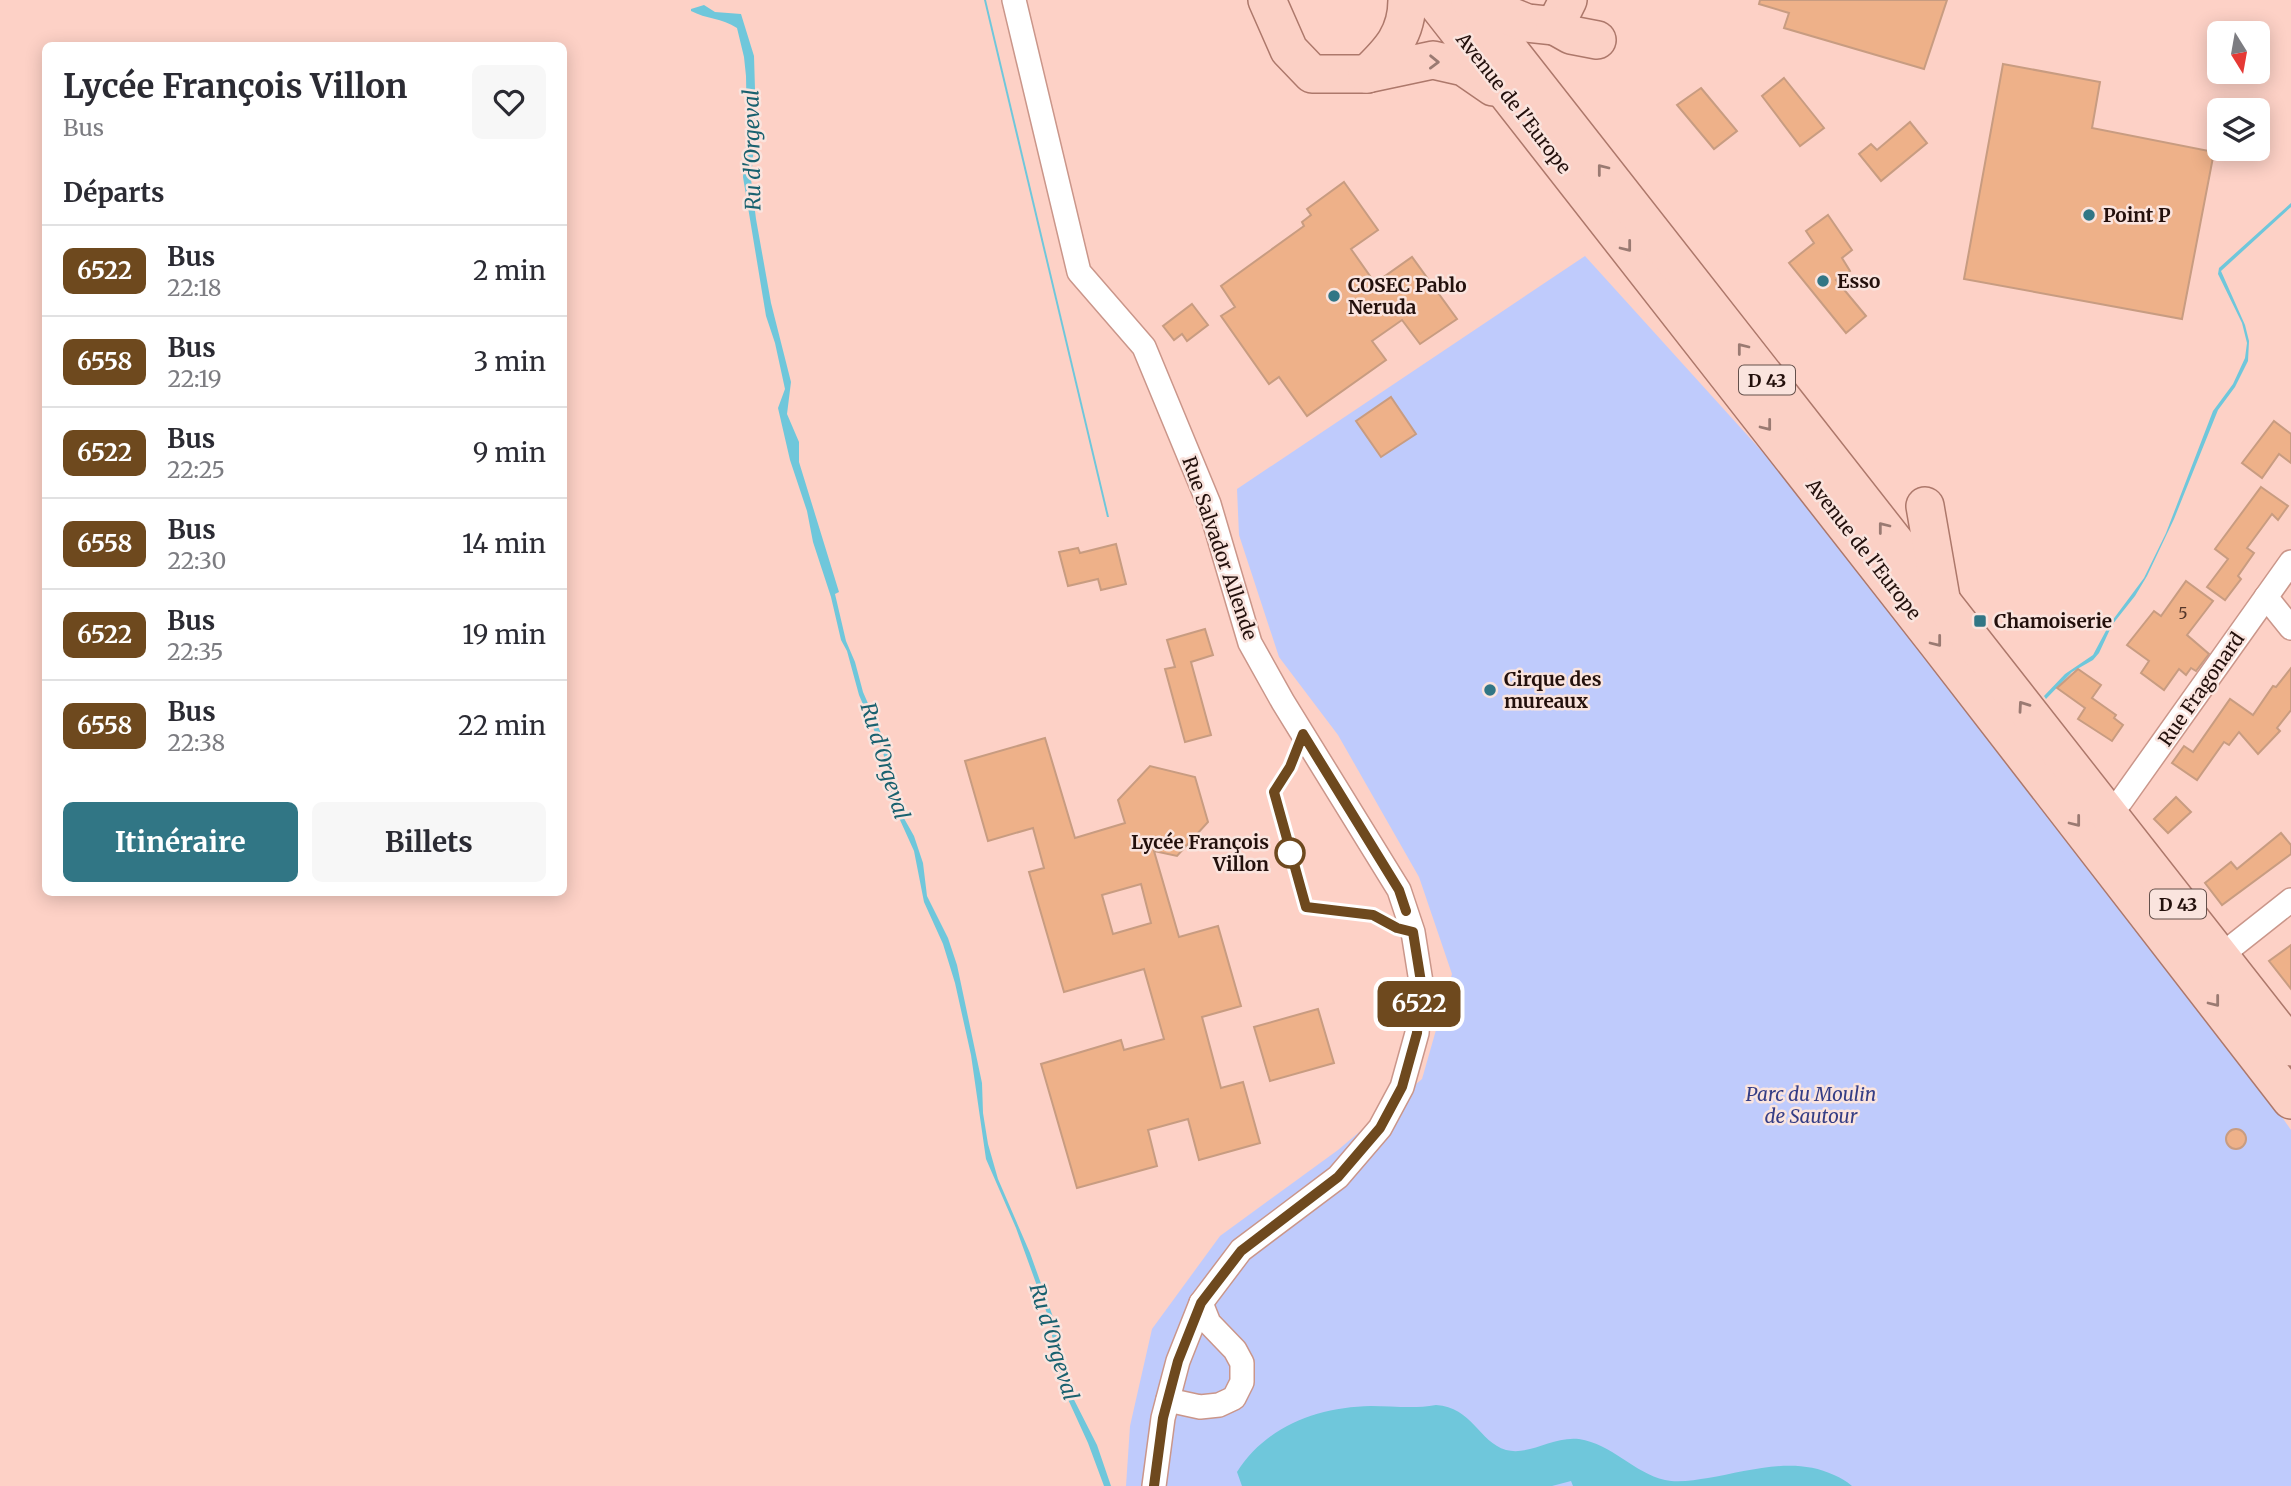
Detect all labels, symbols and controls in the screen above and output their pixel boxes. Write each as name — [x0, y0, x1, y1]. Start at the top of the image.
north arrow — [2207, 21, 2270, 84]
map controls — [2207, 21, 2270, 161]
street label: Avenue de l'Europe — [1451, 27, 1577, 179]
one-way arrow — [1429, 54, 1440, 70]
button: heart — [472, 65, 546, 139]
text: Lycée François Villon — [63, 66, 407, 107]
water label: Ru d'Orgeval — [737, 89, 767, 211]
button: layers — [2207, 98, 2270, 161]
text: Bus — [63, 113, 104, 142]
one-way arrow — [1598, 164, 1611, 177]
text: Départs — [63, 176, 164, 209]
place label: Point P — [2103, 203, 2171, 227]
marker: Point P — [2081, 207, 2097, 223]
one-way arrow — [1618, 239, 1631, 252]
text: Bus — [167, 240, 215, 273]
text: 2 min — [473, 254, 546, 287]
text: 6522 — [77, 255, 132, 286]
place label: Esso — [1837, 269, 1880, 293]
text: 22:18 — [167, 273, 222, 302]
place label: COSEC Pablo Neruda — [1348, 273, 1466, 319]
marker: Esso — [1815, 273, 1831, 289]
marker: COSEC Pablo Neruda — [1326, 288, 1342, 304]
text: Bus — [167, 331, 216, 364]
one-way arrow — [1738, 343, 1751, 356]
text: 3 min — [474, 345, 546, 378]
text: 6558 — [77, 346, 132, 377]
text: 22:19 — [167, 364, 222, 393]
road number: D 43 — [1739, 366, 1795, 394]
one-way arrow — [1758, 418, 1771, 431]
text: Bus — [167, 422, 215, 455]
text: 9 min — [473, 436, 546, 469]
text: 6522 — [77, 437, 132, 468]
street label: Rue Salvador Allende — [1177, 453, 1263, 643]
text: 22:25 — [167, 455, 225, 484]
street label: Avenue de l'Europe — [1801, 473, 1927, 625]
text: Bus — [167, 513, 216, 546]
one-way arrow — [1878, 522, 1891, 535]
text: 14 min — [462, 527, 546, 560]
text: 6558 — [77, 528, 132, 559]
text: 22:30 — [167, 546, 226, 575]
house number: 5 — [2178, 603, 2188, 623]
text: Bus — [167, 604, 215, 637]
place label: Chamoiserie — [1994, 609, 2112, 633]
marker: Chamoiserie — [1972, 613, 1988, 629]
text: 19 min — [462, 618, 546, 651]
text: 6522 — [77, 619, 132, 650]
street label: Rue Fragonard — [2153, 627, 2249, 751]
one-way arrow — [1928, 634, 1941, 646]
text: 22:35 — [167, 637, 224, 666]
place label: Cirque des mureaux — [1504, 667, 1602, 713]
marker: Cirque des mureaux — [1482, 682, 1498, 698]
text: Bus — [167, 695, 216, 728]
water label: Ru d'Orgeval — [854, 699, 916, 823]
one-way arrow — [2019, 701, 2031, 714]
text: 22 min — [458, 709, 546, 742]
text: 6558 — [77, 710, 132, 741]
text: 22:38 — [167, 728, 225, 757]
button: Itinéraire — [63, 802, 298, 882]
button: Billets — [312, 802, 546, 882]
one-way arrow — [2067, 814, 2080, 827]
place label: Lycée François Villon — [1131, 830, 1269, 876]
marker: Lycée François Villon — [1275, 838, 1305, 868]
road number: D 43 — [2150, 890, 2206, 918]
line badge: 6522 — [1370, 981, 1468, 1027]
text: 6522 — [1391, 988, 1447, 1019]
one-way arrow — [2207, 994, 2220, 1006]
park label: Parc du Moulin de Sautour — [1746, 1082, 1876, 1128]
water label: Ru d'Orgeval — [1023, 1280, 1085, 1404]

